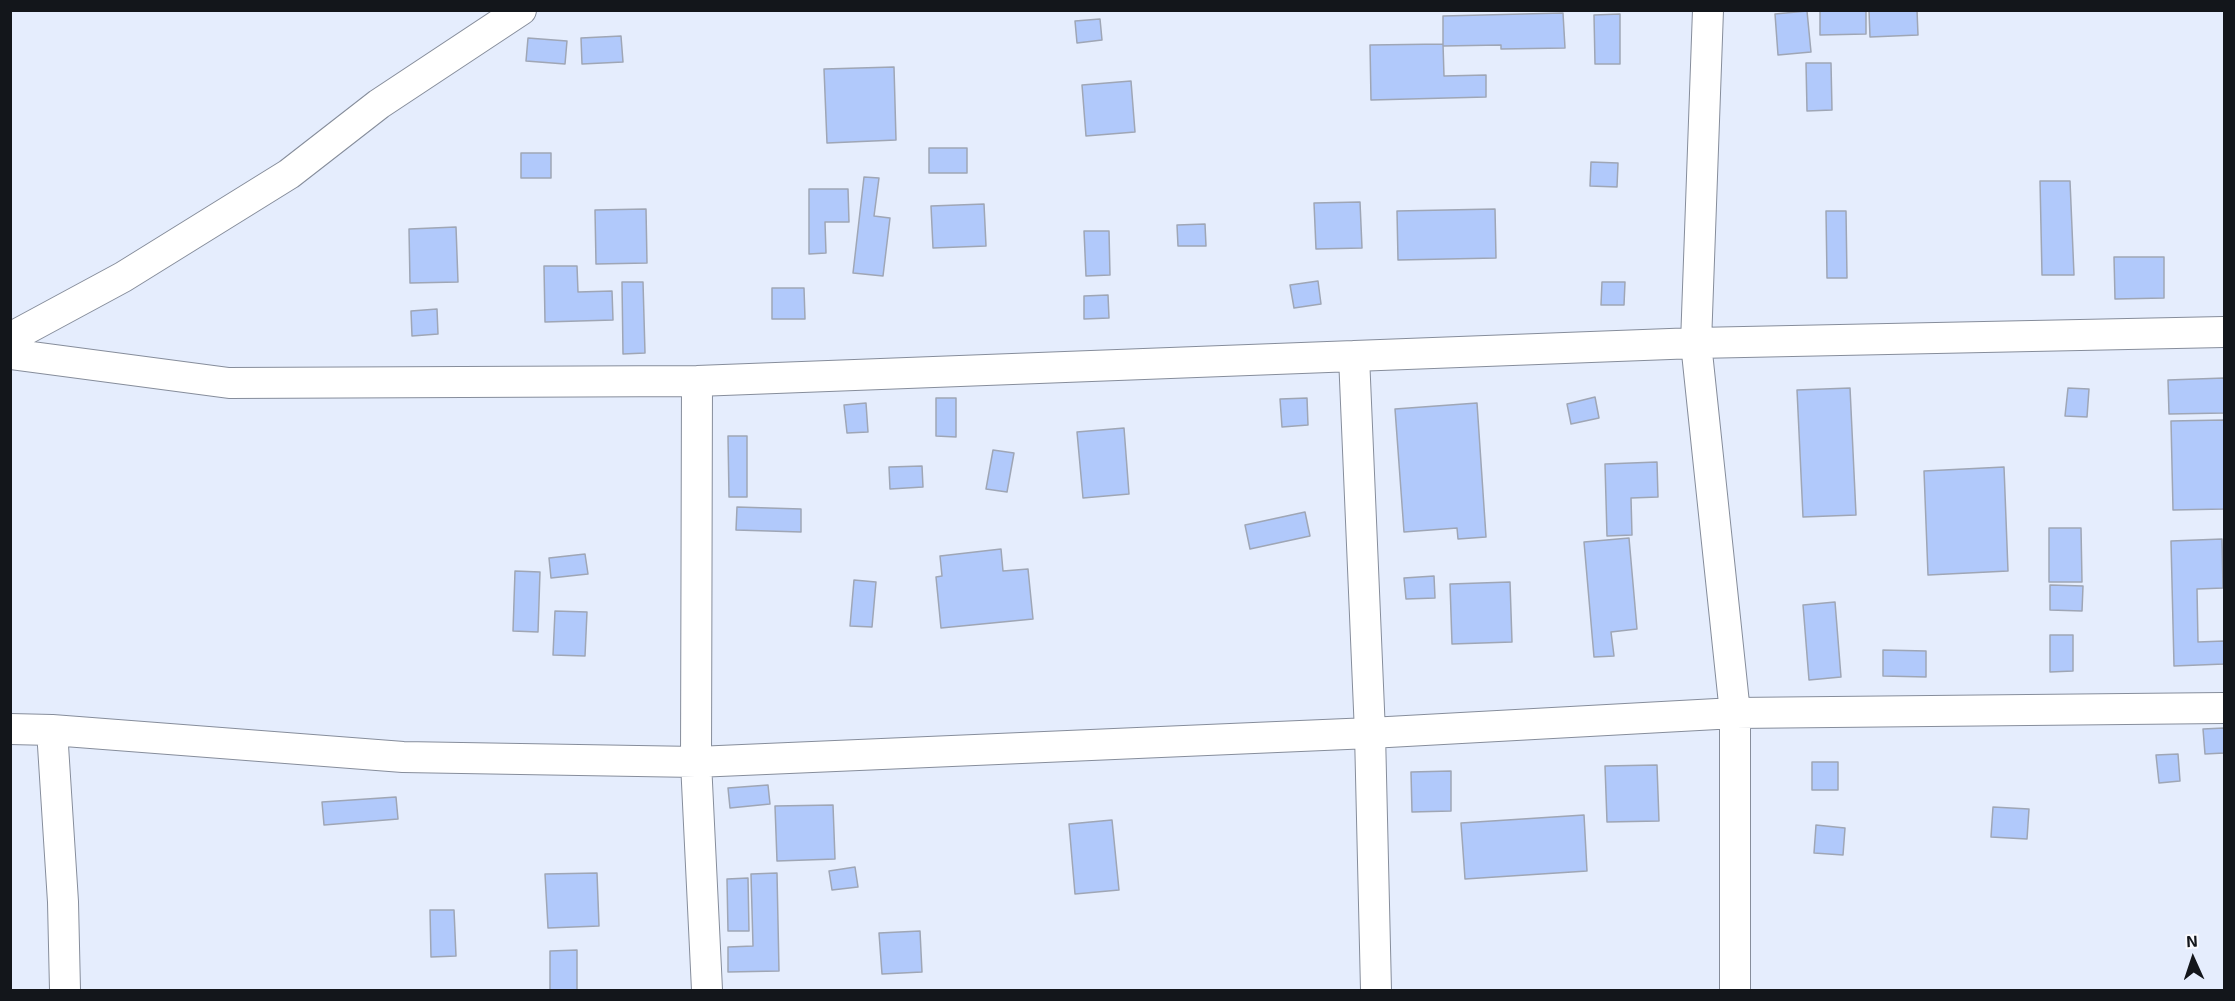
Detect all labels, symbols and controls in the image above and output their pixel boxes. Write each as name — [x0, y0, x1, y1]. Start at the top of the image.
north arrow — [2163, 929, 2223, 989]
text: N — [2186, 931, 2198, 950]

